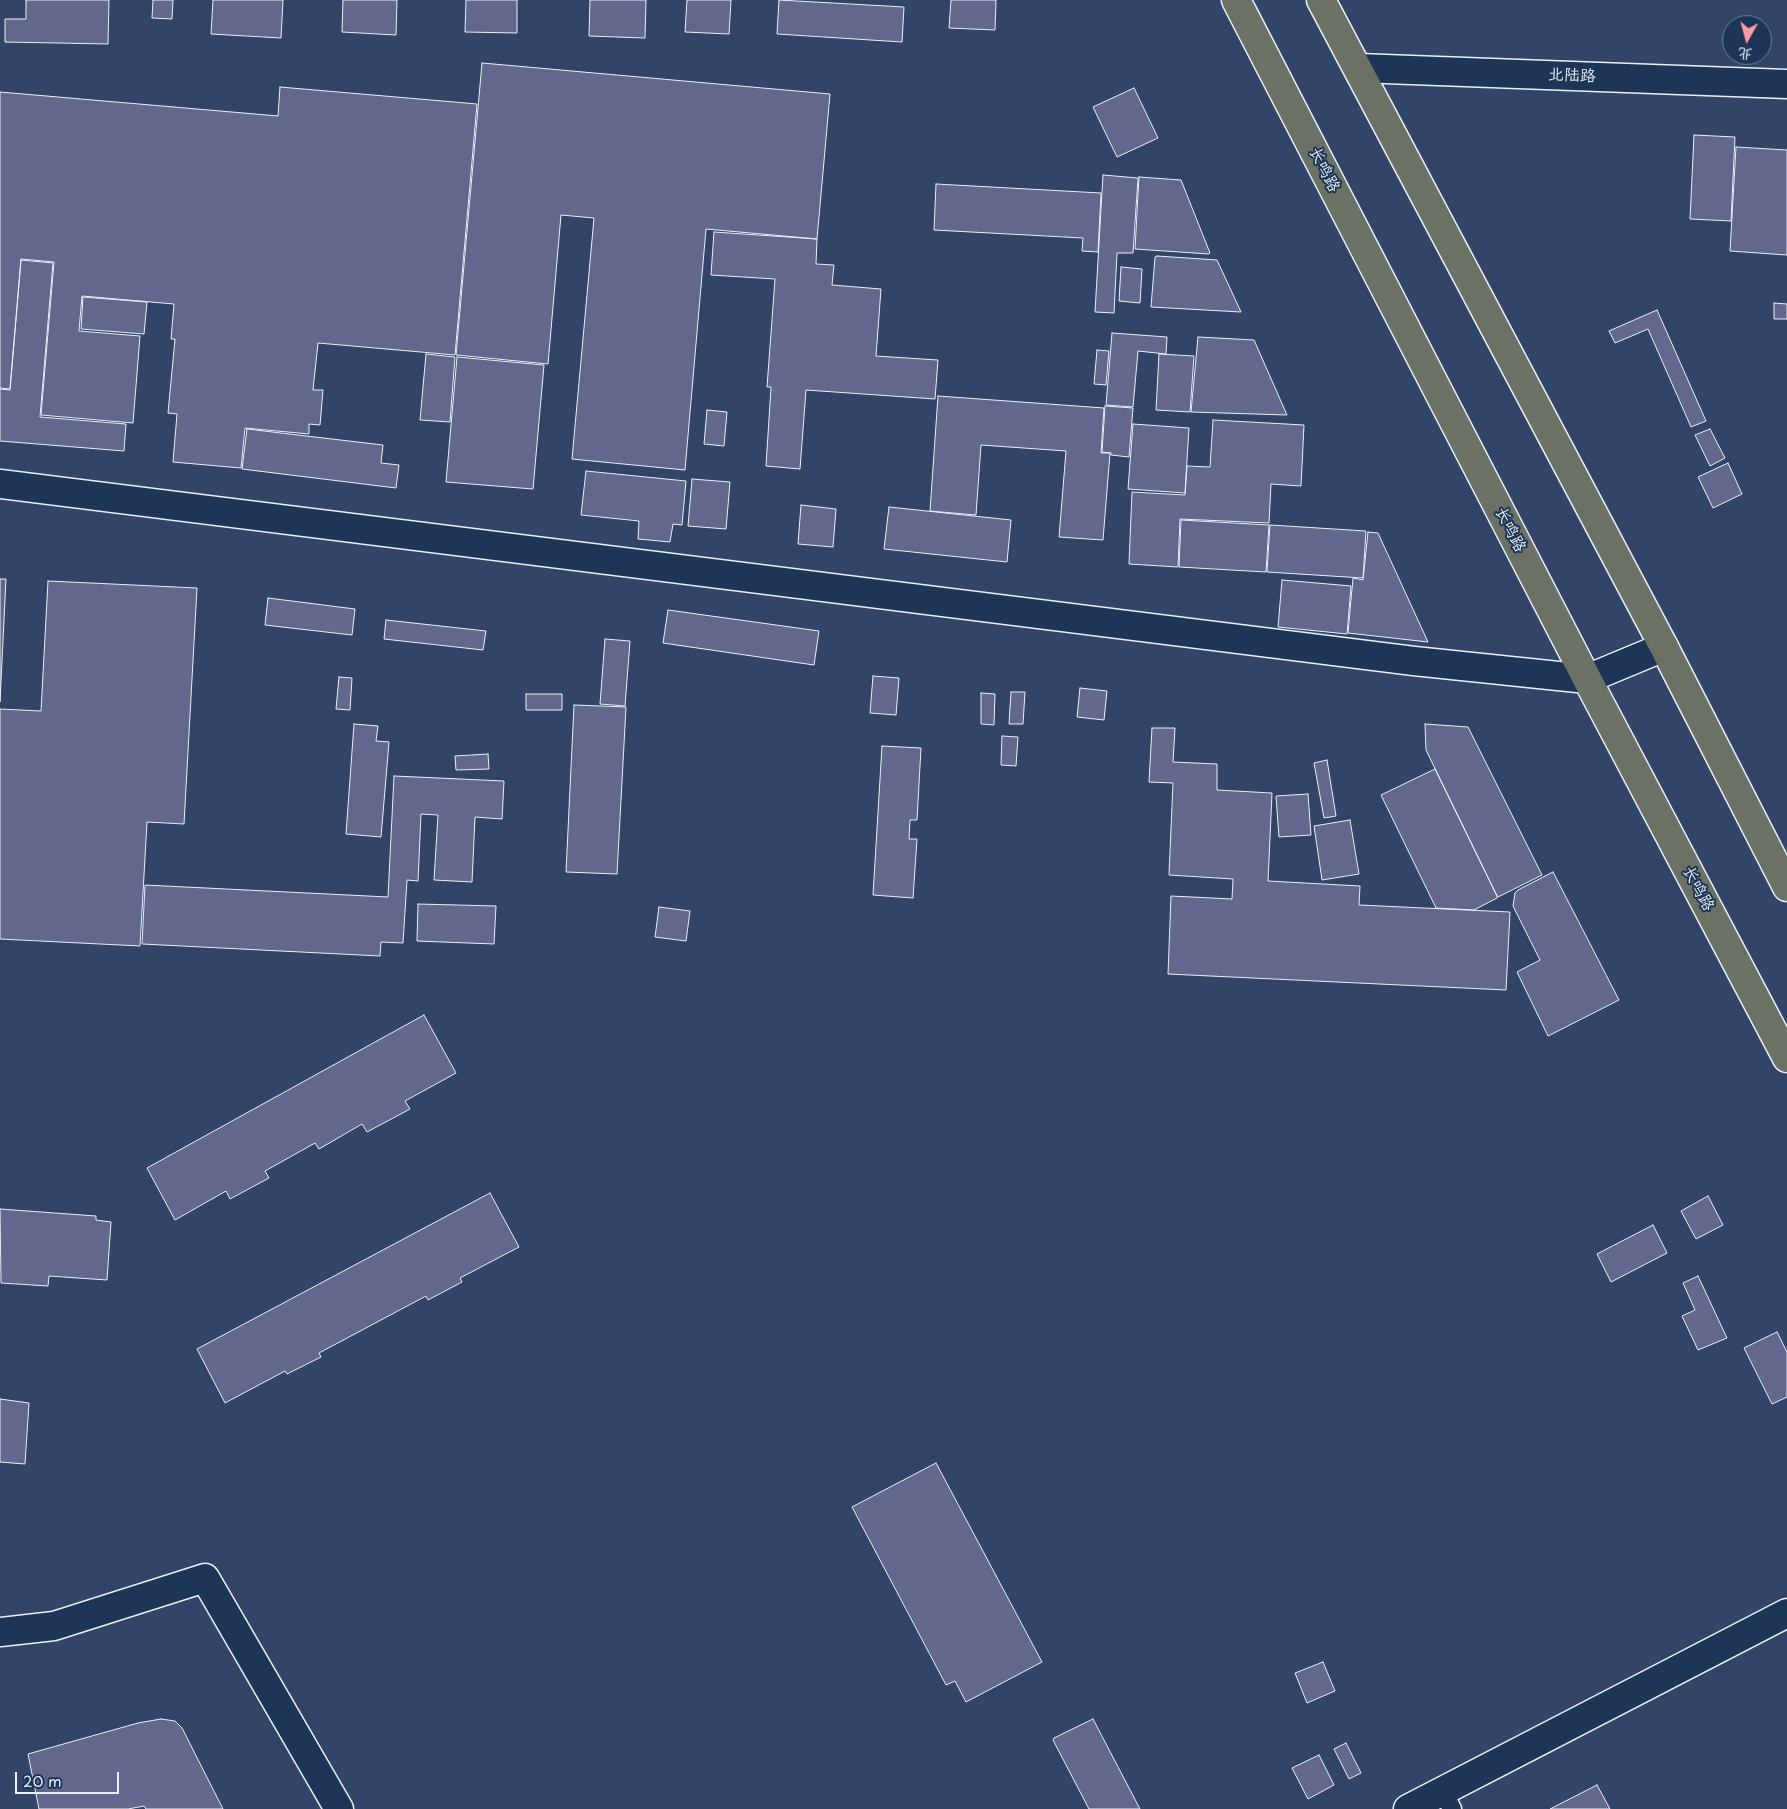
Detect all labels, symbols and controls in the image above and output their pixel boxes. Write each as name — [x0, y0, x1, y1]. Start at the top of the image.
north arrow — [1722, 15, 1772, 65]
text: 北 — [1737, 43, 1753, 66]
street label: 北陆路 — [1548, 66, 1596, 86]
street label: 长鸣路 — [1305, 144, 1343, 196]
street label: 长鸣路 — [1491, 504, 1529, 556]
street label: 长鸣路 — [1678, 863, 1718, 915]
scale bar — [18, 1762, 121, 1794]
text: 20 m — [23, 1769, 62, 1792]

